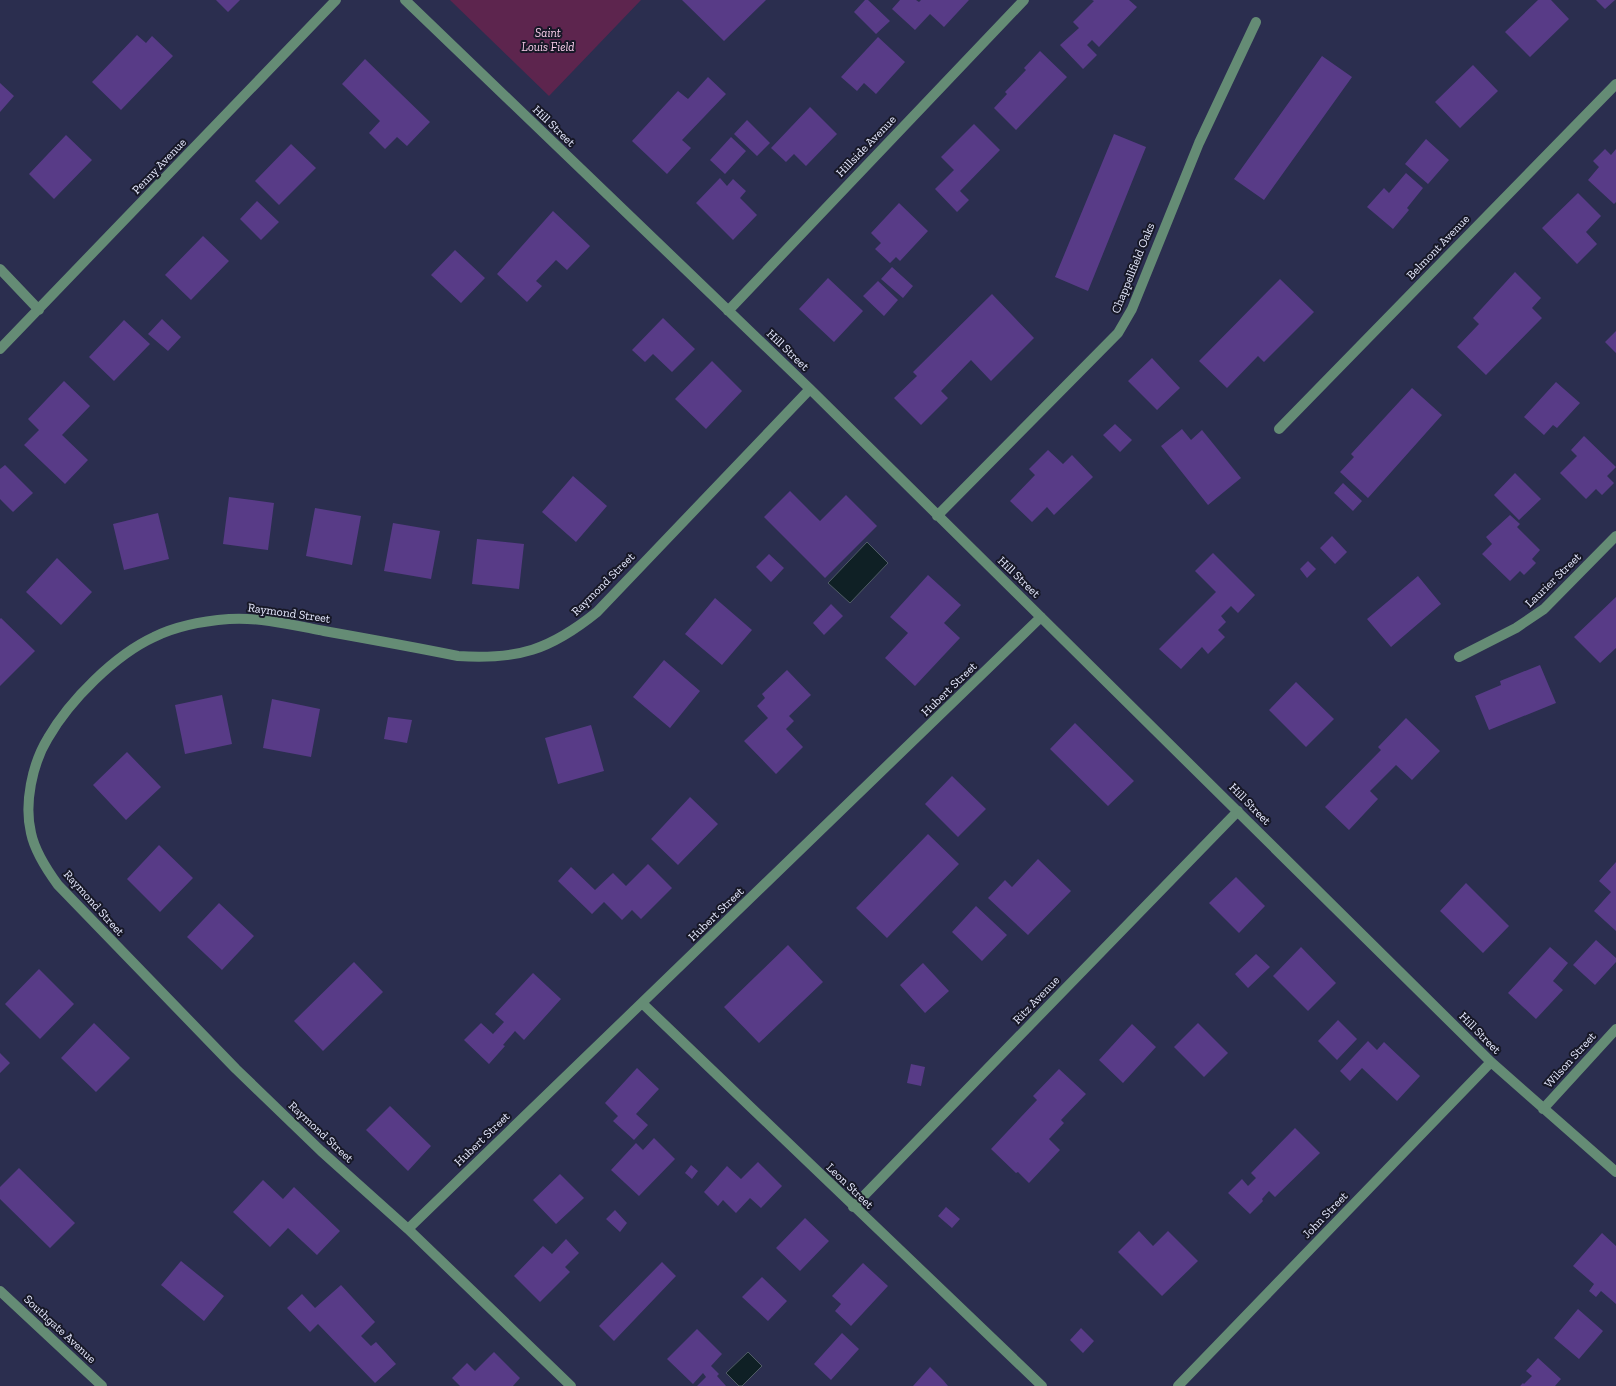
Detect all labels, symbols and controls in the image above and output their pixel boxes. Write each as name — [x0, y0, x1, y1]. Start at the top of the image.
park label: Saint Louis Field — [522, 26, 574, 54]
street label: Hill Street — [530, 103, 578, 150]
street label: Hillside Avenue — [833, 112, 899, 180]
street label: Penny Avenue — [129, 135, 189, 197]
street label: Belmont Avenue — [1404, 212, 1473, 282]
street label: Chappellfield Oaks — [1108, 221, 1158, 315]
street label: Hill Street — [764, 327, 812, 374]
street label: Raymond Street — [569, 549, 638, 618]
street label: Laurier Street — [1522, 549, 1584, 610]
street label: Hill Street — [995, 554, 1043, 601]
street label: Raymond Street — [247, 600, 332, 626]
street label: Hubert Street — [918, 659, 980, 719]
street label: Hill Street — [1226, 780, 1274, 828]
street label: Raymond Street — [61, 867, 127, 939]
street label: Hubert Street — [685, 884, 747, 944]
street label: Ritz Avenue — [1010, 973, 1063, 1027]
street label: Hill Street — [1456, 1009, 1504, 1057]
street label: Wilson Street — [1541, 1029, 1599, 1091]
street label: Raymond Street — [286, 1098, 357, 1166]
street label: Hubert Street — [451, 1109, 513, 1169]
street label: Leon Street — [824, 1160, 877, 1212]
street label: John Street — [1299, 1188, 1351, 1241]
street label: Southgate Avenue — [21, 1292, 99, 1366]

